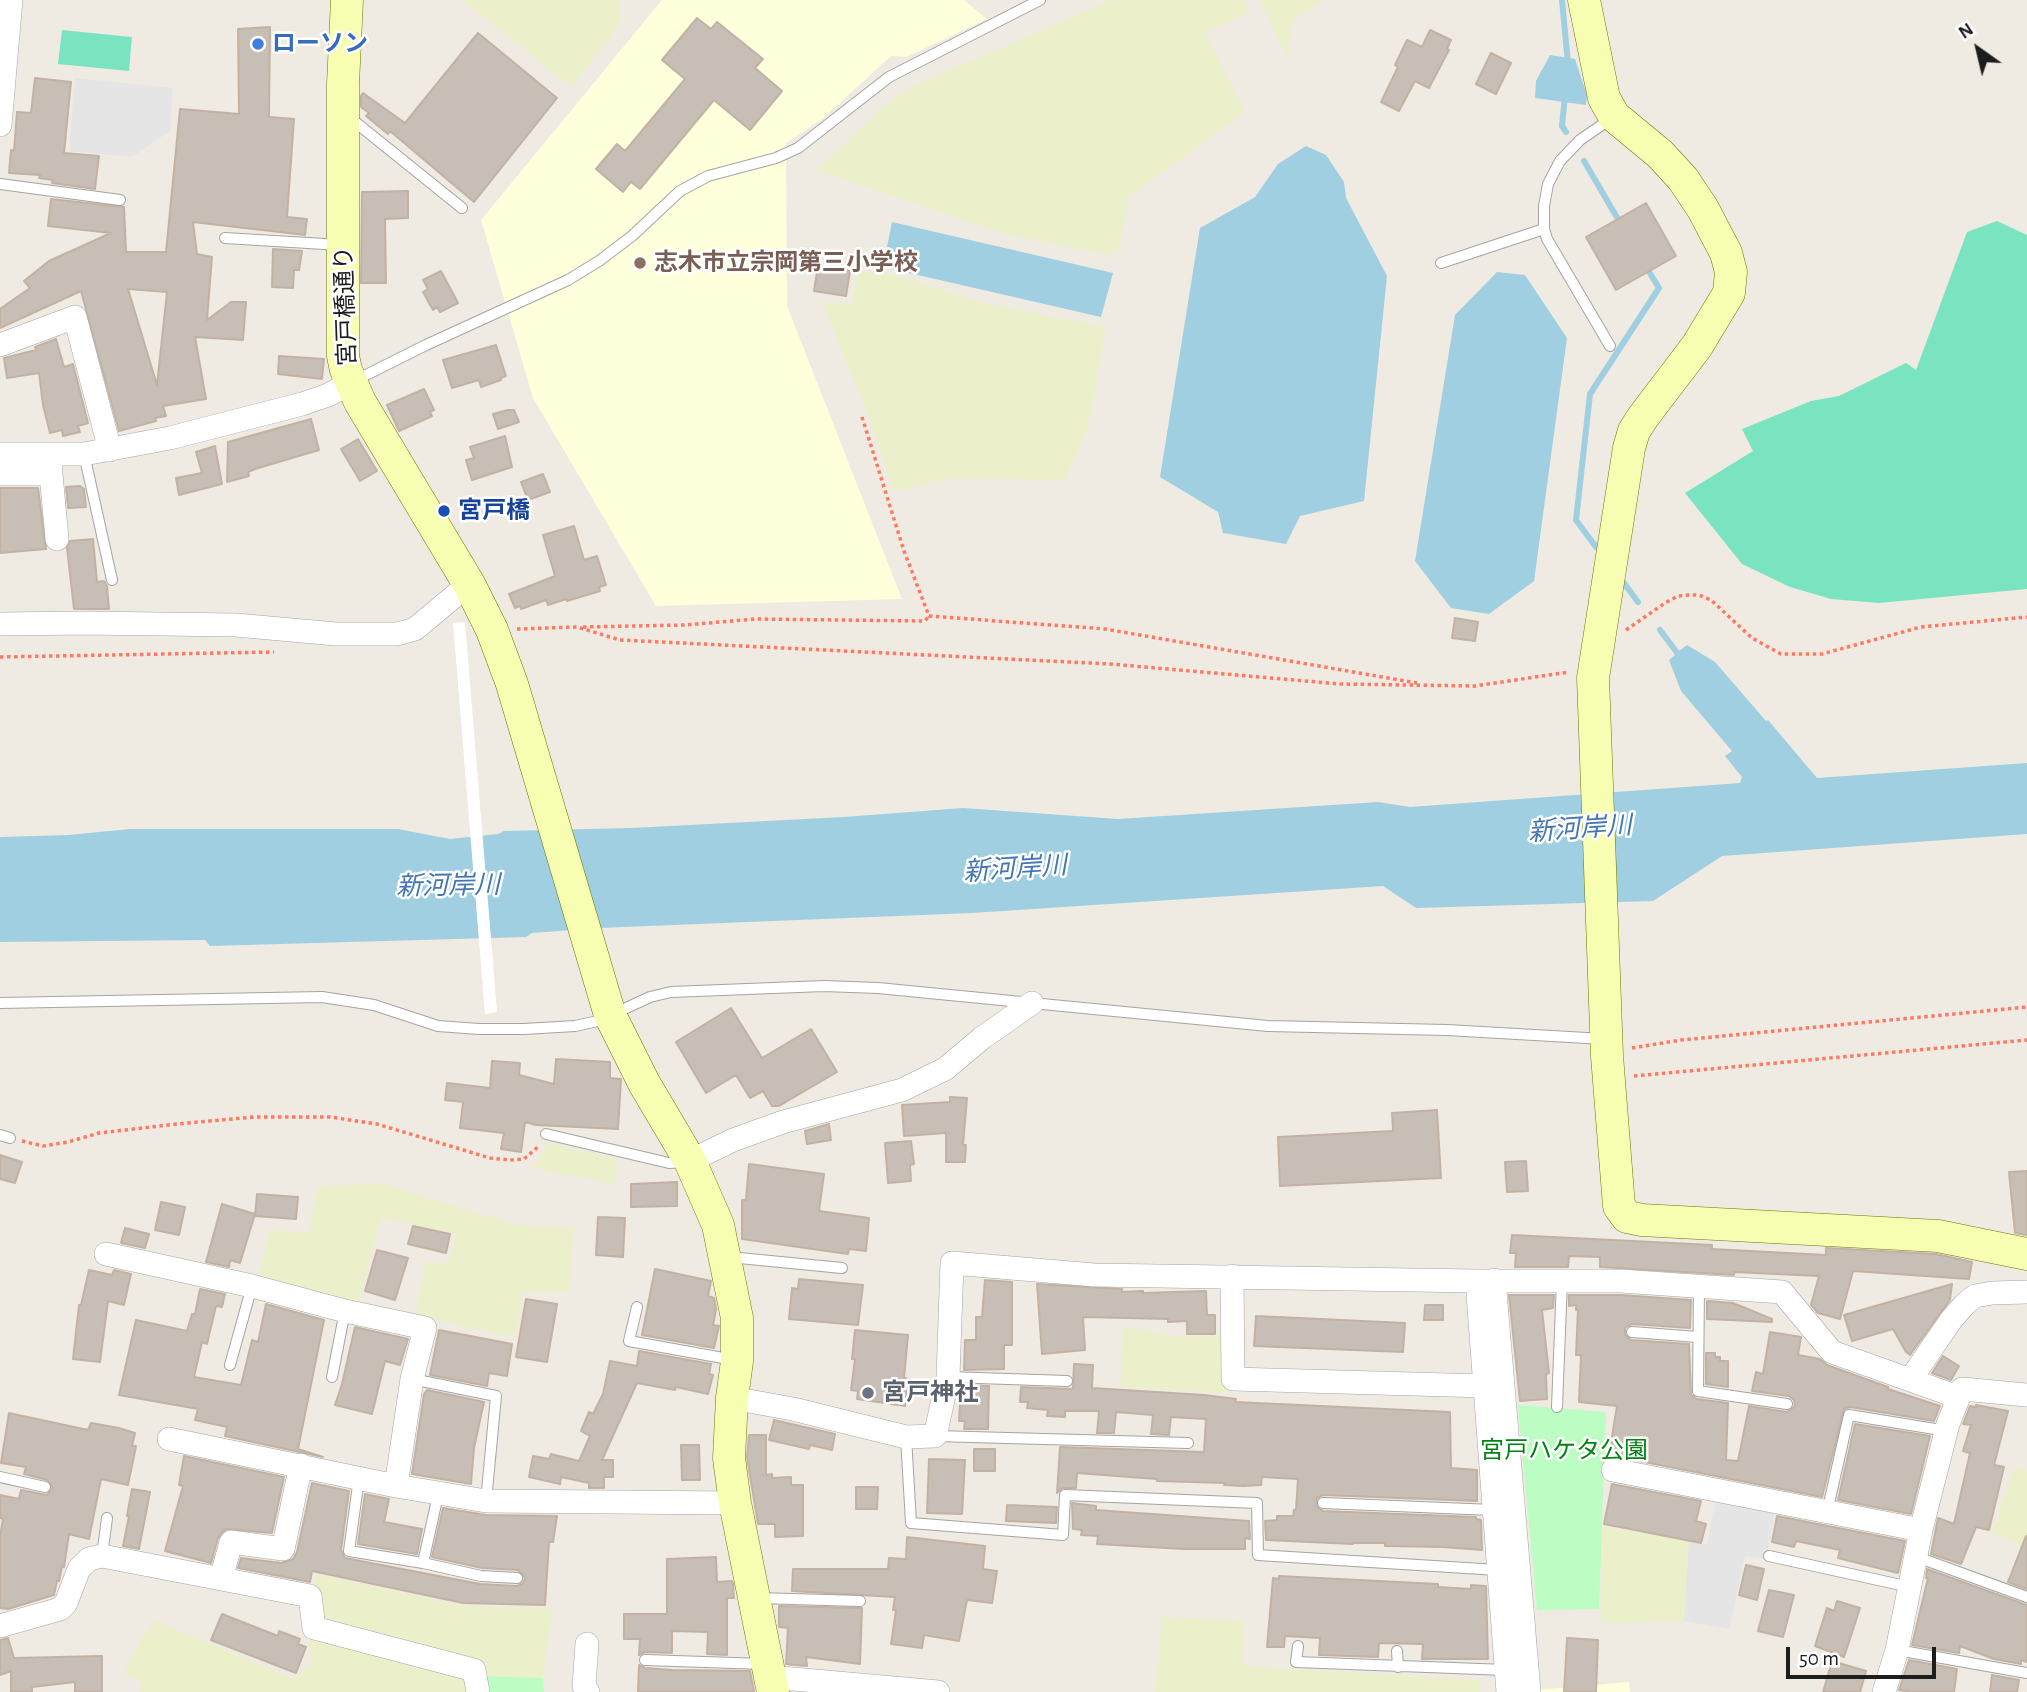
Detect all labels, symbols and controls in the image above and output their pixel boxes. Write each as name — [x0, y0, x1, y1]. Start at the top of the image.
north arrow — [1943, 14, 2013, 84]
text: N — [1955, 20, 1977, 43]
place label: ローソン — [272, 30, 368, 58]
marker: ローソン — [250, 36, 266, 52]
street label: 宮戸橋通り — [330, 246, 362, 366]
place label: 志木市立宗岡第三小学校 — [654, 249, 918, 277]
marker: 志木市立宗岡第三小学校 — [632, 255, 648, 271]
place label: 宮戸橋 — [458, 497, 530, 525]
marker: 宮戸橋 — [436, 503, 452, 519]
water label: 新河岸川 — [1527, 810, 1633, 848]
water label: 新河岸川 — [962, 850, 1068, 888]
water label: 新河岸川 — [396, 869, 500, 903]
place label: 宮戸神社 — [882, 1379, 978, 1407]
marker: 宮戸神社 — [860, 1385, 876, 1401]
park label: 宮戸ハケタ公園 — [1480, 1437, 1648, 1465]
scale bar — [1789, 1632, 1940, 1676]
text: 50 m — [1799, 1648, 1839, 1669]

